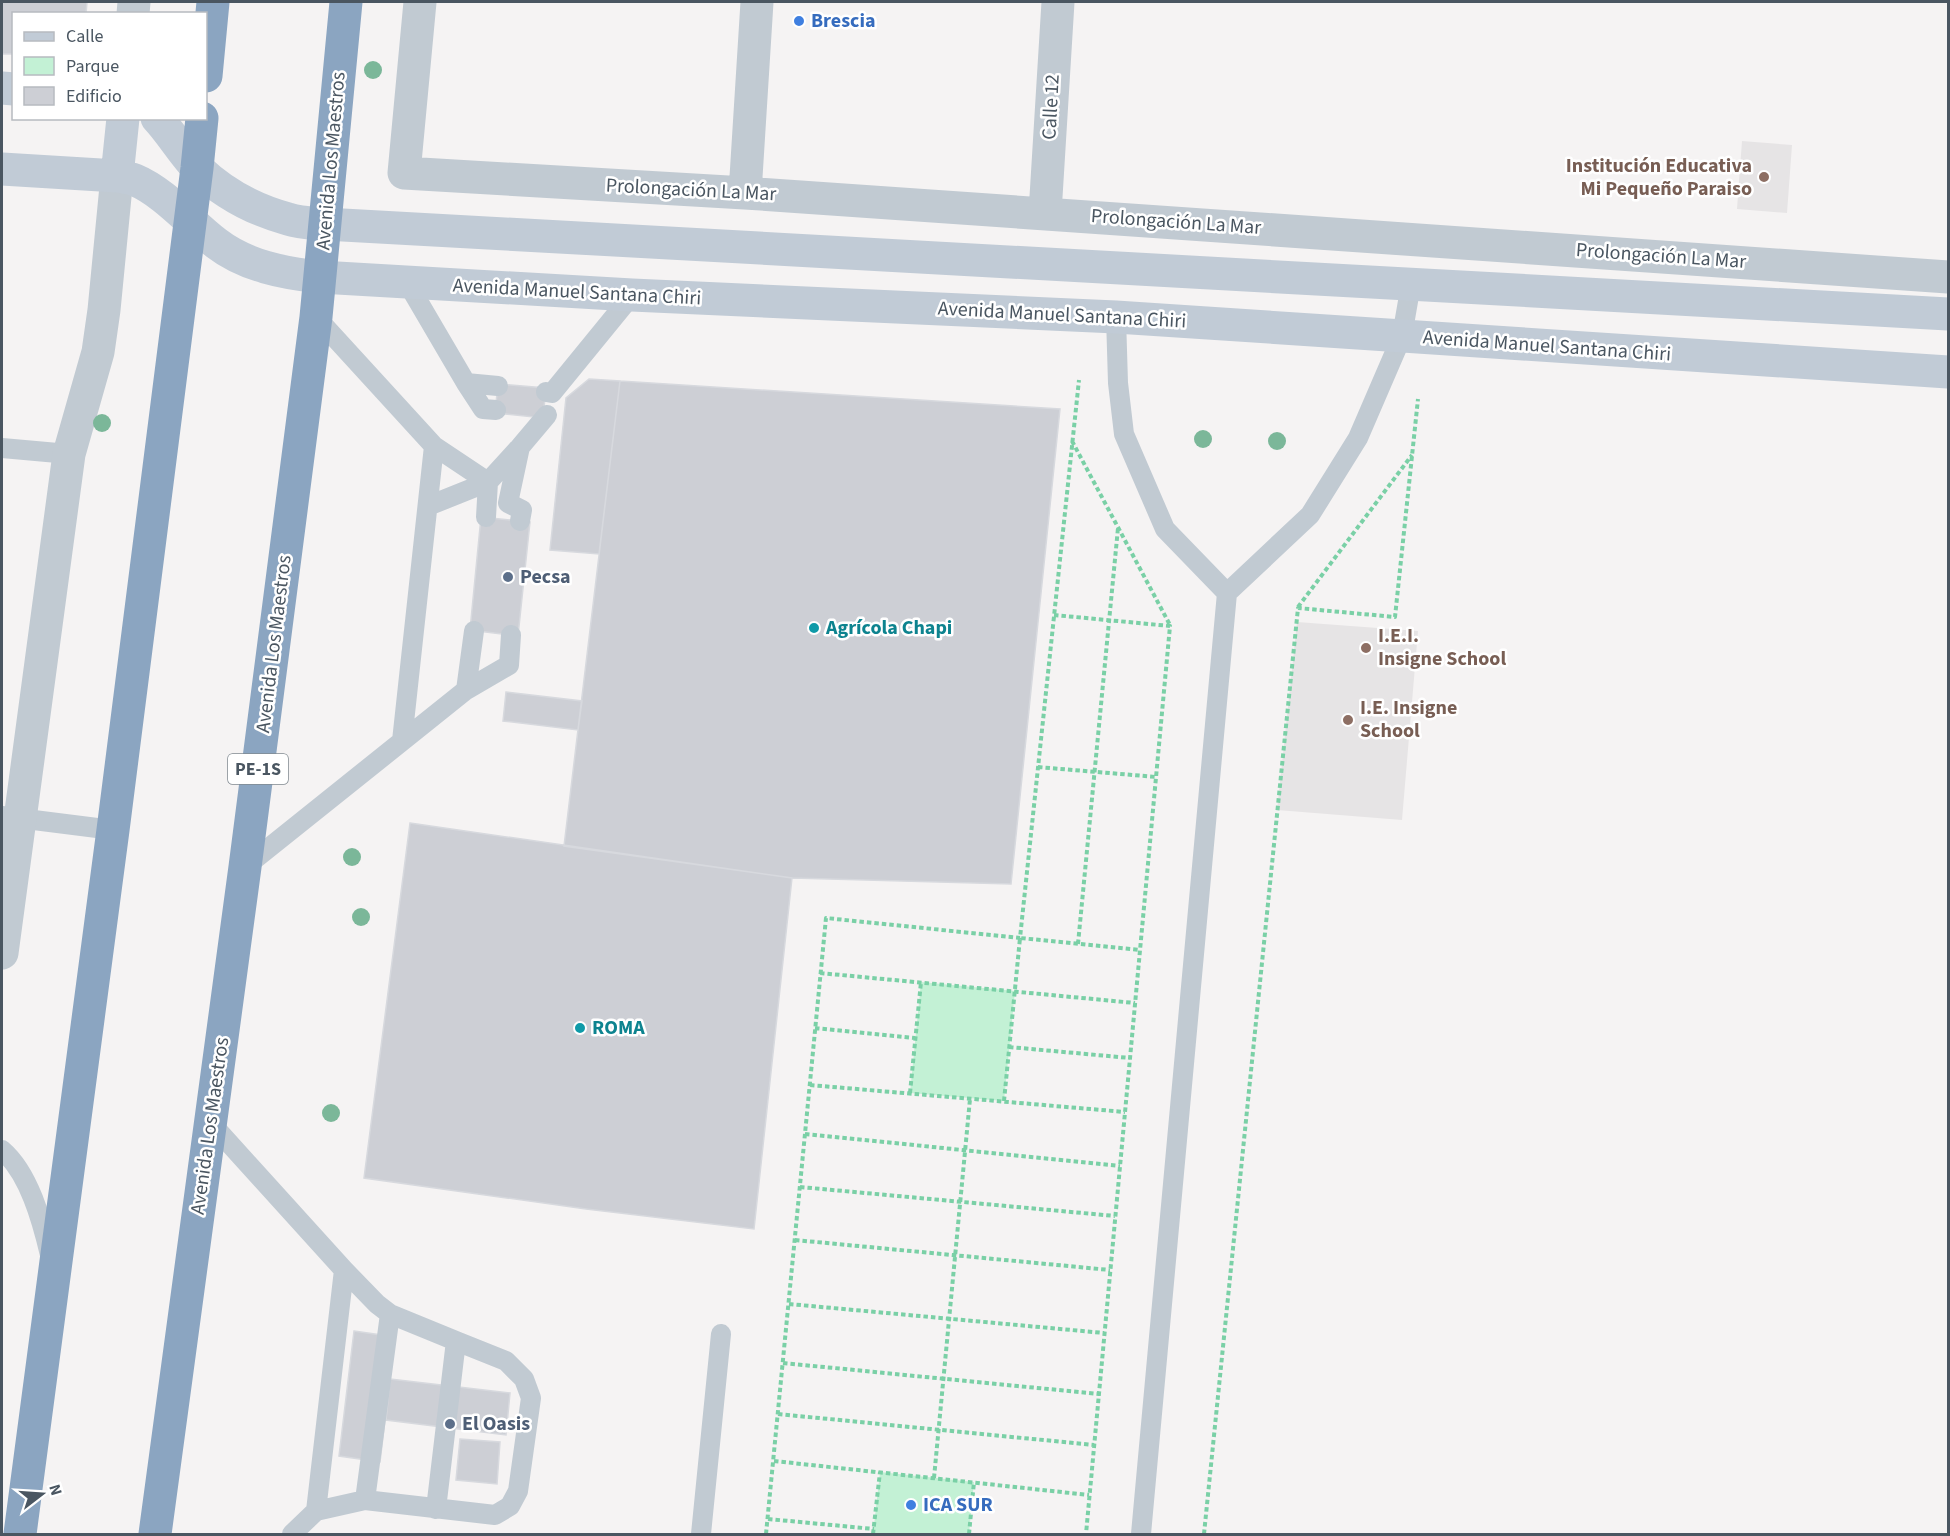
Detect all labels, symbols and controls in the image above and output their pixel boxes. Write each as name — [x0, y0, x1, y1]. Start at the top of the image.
place label: Brescia — [811, 7, 876, 35]
legend — [12, 12, 207, 120]
marker: Brescia — [792, 14, 806, 28]
text: Calle — [66, 24, 104, 49]
text: Parque — [66, 54, 119, 79]
street label: Avenida Los Maestros — [309, 71, 353, 251]
street label: Calle 12 — [1035, 74, 1067, 140]
text: Edificio — [66, 84, 122, 109]
place label: Institución Educativa Mi Pequeño Paraiso — [1566, 152, 1752, 203]
marker: Institución Educativa Mi Pequeño Paraiso — [1757, 170, 1771, 184]
street label: Prolongación La Mar — [605, 172, 777, 208]
street label: Prolongación La Mar — [1090, 202, 1262, 242]
street label: Prolongación La Mar — [1575, 236, 1747, 276]
street label: Avenida Manuel Santana Chiri — [452, 272, 702, 312]
street label: Avenida Manuel Santana Chiri — [937, 295, 1187, 335]
street label: Avenida Manuel Santana Chiri — [1422, 323, 1672, 369]
street label: Avenida Los Maestros — [249, 554, 299, 734]
place label: Pecsa — [520, 563, 571, 591]
marker: Pecsa — [501, 570, 515, 584]
place label: Agrícola Chapi — [825, 614, 952, 642]
marker: Agrícola Chapi — [807, 621, 821, 635]
place label: I.E.I. Insigne School — [1378, 622, 1506, 673]
marker: I.E.I. Insigne School — [1359, 641, 1373, 655]
place label: I.E. Insigne School — [1360, 694, 1457, 745]
marker: I.E. Insigne School — [1341, 713, 1355, 727]
road number: PE-1S — [228, 754, 288, 784]
place label: ROMA — [592, 1014, 645, 1042]
marker: ROMA — [573, 1021, 587, 1035]
street label: Avenida Los Maestros — [184, 1036, 236, 1216]
place label: El Oasis — [462, 1410, 530, 1438]
marker: El Oasis — [443, 1417, 457, 1431]
north arrow — [12, 1464, 72, 1524]
text: N — [43, 1482, 67, 1498]
place label: ICA SUR — [923, 1491, 993, 1519]
marker: ICA SUR — [904, 1498, 918, 1512]

